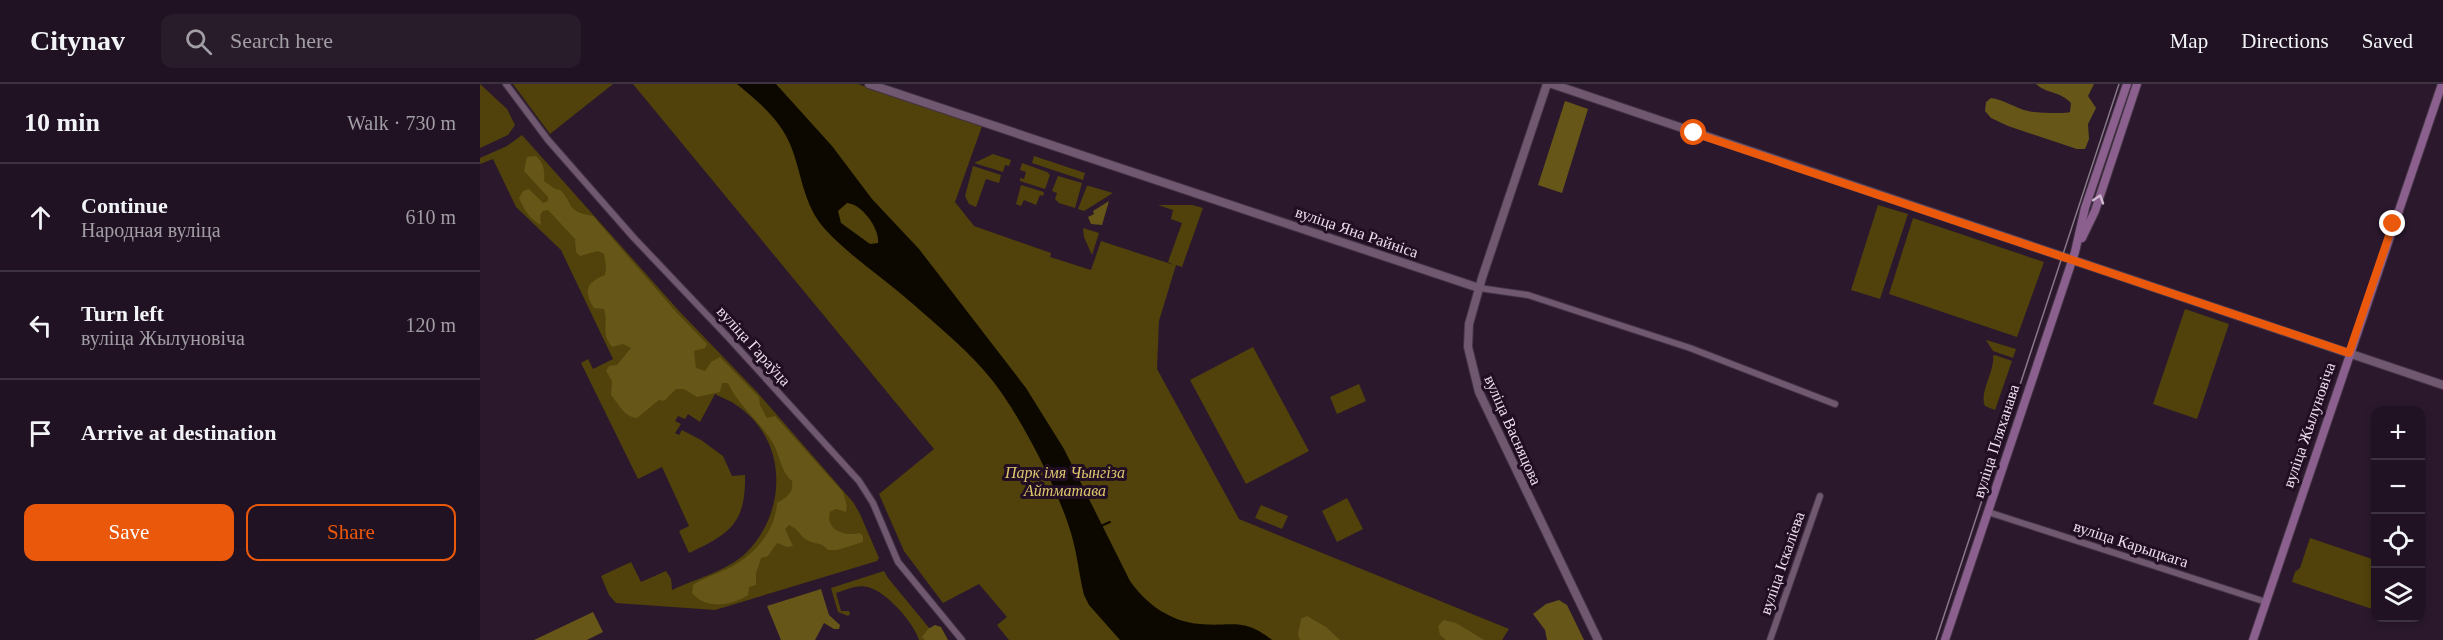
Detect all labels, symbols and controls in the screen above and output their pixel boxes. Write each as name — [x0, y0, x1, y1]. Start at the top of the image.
search box — [161, 14, 581, 68]
text: Citynav — [30, 25, 125, 56]
icon: search — [182, 25, 215, 58]
text: Search here — [230, 28, 333, 53]
text: Map — [2170, 29, 2208, 53]
text: Directions — [2241, 29, 2329, 53]
text: Saved — [2362, 29, 2413, 53]
text: 10 min — [24, 108, 100, 137]
text: Walk · 730 m — [347, 112, 456, 134]
route start — [1680, 119, 1706, 145]
text: Continue — [81, 193, 168, 218]
one-way arrow — [2092, 194, 2104, 205]
icon: ahead — [24, 201, 57, 234]
street label: вуліца Яна Райніса — [1293, 203, 1421, 262]
text: 610 m — [405, 206, 456, 228]
route end — [2379, 210, 2405, 236]
text: Народная вуліца — [81, 219, 221, 241]
text: Turn left — [81, 301, 164, 326]
street label: вуліца Гараўца — [713, 303, 794, 390]
icon: left — [24, 309, 57, 342]
text: 120 m — [405, 314, 456, 336]
text: вуліца Жылуновіча — [81, 327, 245, 349]
street label: вуліца Жылуновіча — [2280, 360, 2339, 490]
street label: вуліца Васняцова — [1480, 373, 1545, 488]
street label: вуліца Пляханава — [1970, 382, 2023, 500]
map controls — [2371, 406, 2425, 622]
button: + — [2371, 406, 2425, 460]
icon: arrive — [24, 417, 57, 450]
text: Arrive at destination — [81, 420, 277, 445]
button: − — [2371, 460, 2425, 514]
park label: Парк імя Чынгіза Айтматава — [1004, 464, 1125, 499]
button: Save — [24, 504, 234, 561]
button: Share — [246, 504, 456, 561]
street label: вуліца Іскаліева — [1756, 509, 1808, 617]
button: locate — [2371, 514, 2425, 568]
street label: вуліца Карыцкага — [2071, 517, 2190, 572]
button: layers — [2371, 568, 2425, 622]

